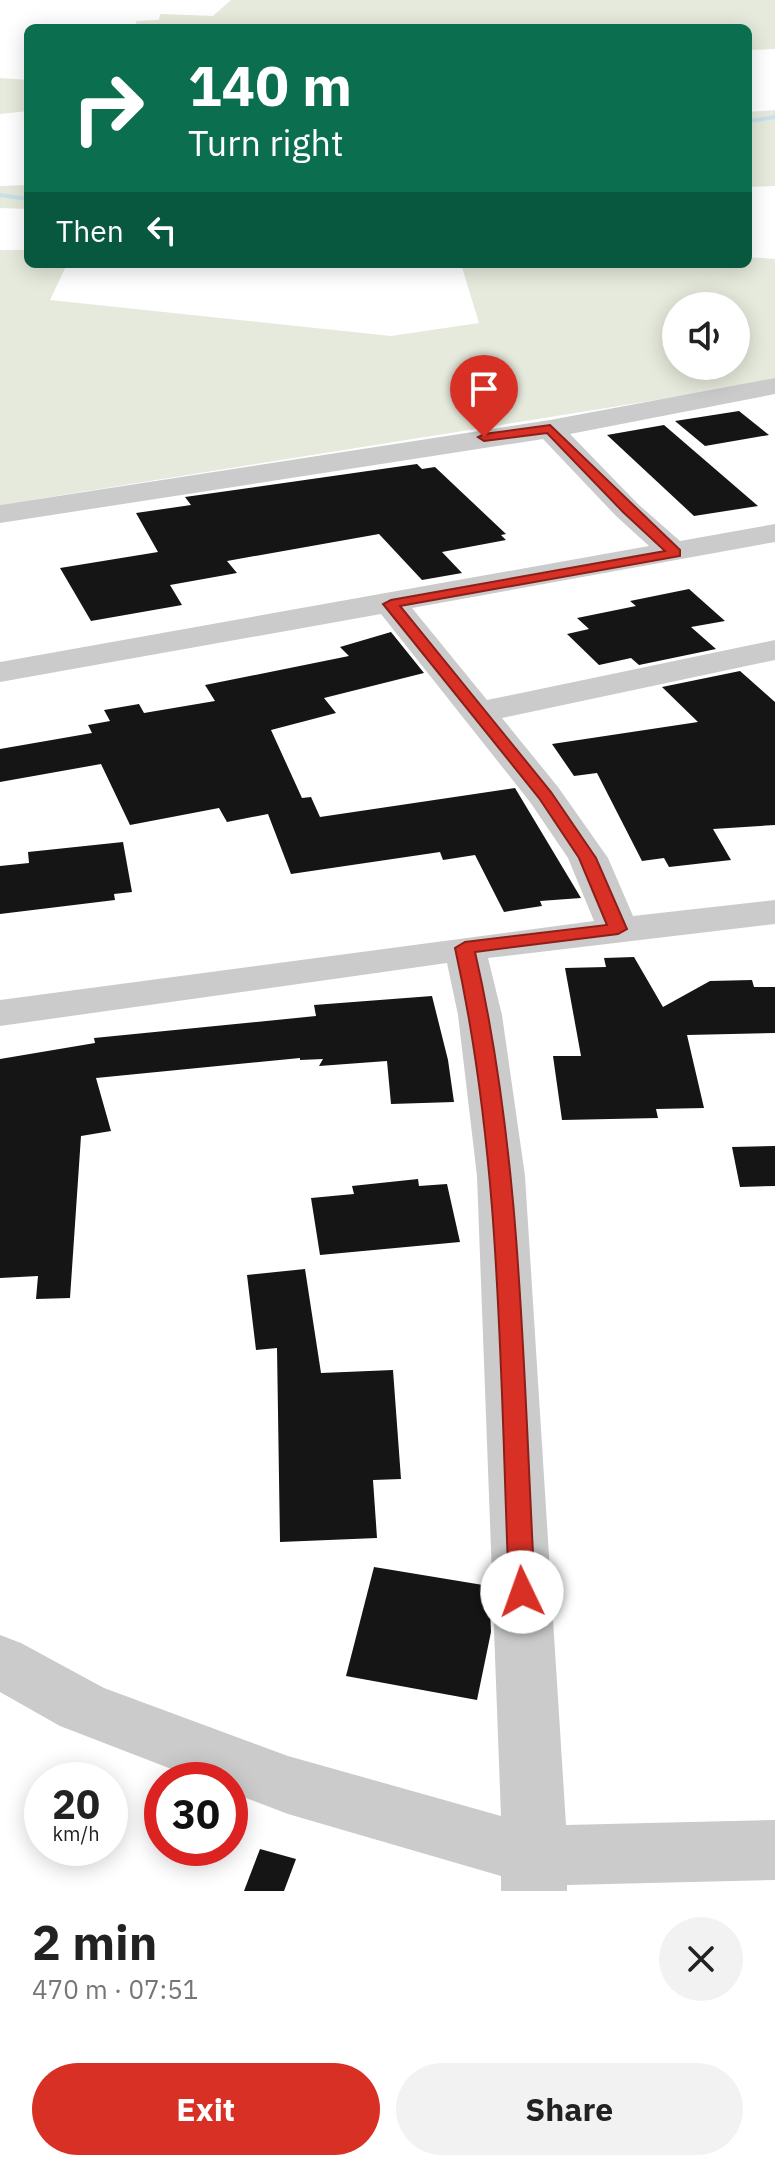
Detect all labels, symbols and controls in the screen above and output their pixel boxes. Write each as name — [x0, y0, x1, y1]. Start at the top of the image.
text: 140 m — [188, 49, 352, 121]
icon: right — [56, 56, 160, 160]
text: Turn right — [188, 119, 344, 166]
icon: left — [140, 208, 184, 252]
text: Then — [56, 211, 124, 250]
map controls — [662, 292, 750, 380]
button: sound — [662, 292, 750, 380]
pin — [450, 355, 518, 437]
icon: arrive — [462, 367, 506, 411]
position arrow — [480, 1550, 564, 1634]
speed limit sign: 30 — [144, 1762, 248, 1866]
text: 20 — [52, 1778, 100, 1830]
text: km/h — [52, 1820, 100, 1847]
text: 2 min — [32, 1911, 157, 1973]
button: close — [659, 1917, 743, 2001]
text: 470 m · 07:51 — [32, 1972, 198, 2006]
button: Exit — [32, 2063, 380, 2155]
button: Share — [396, 2063, 743, 2155]

